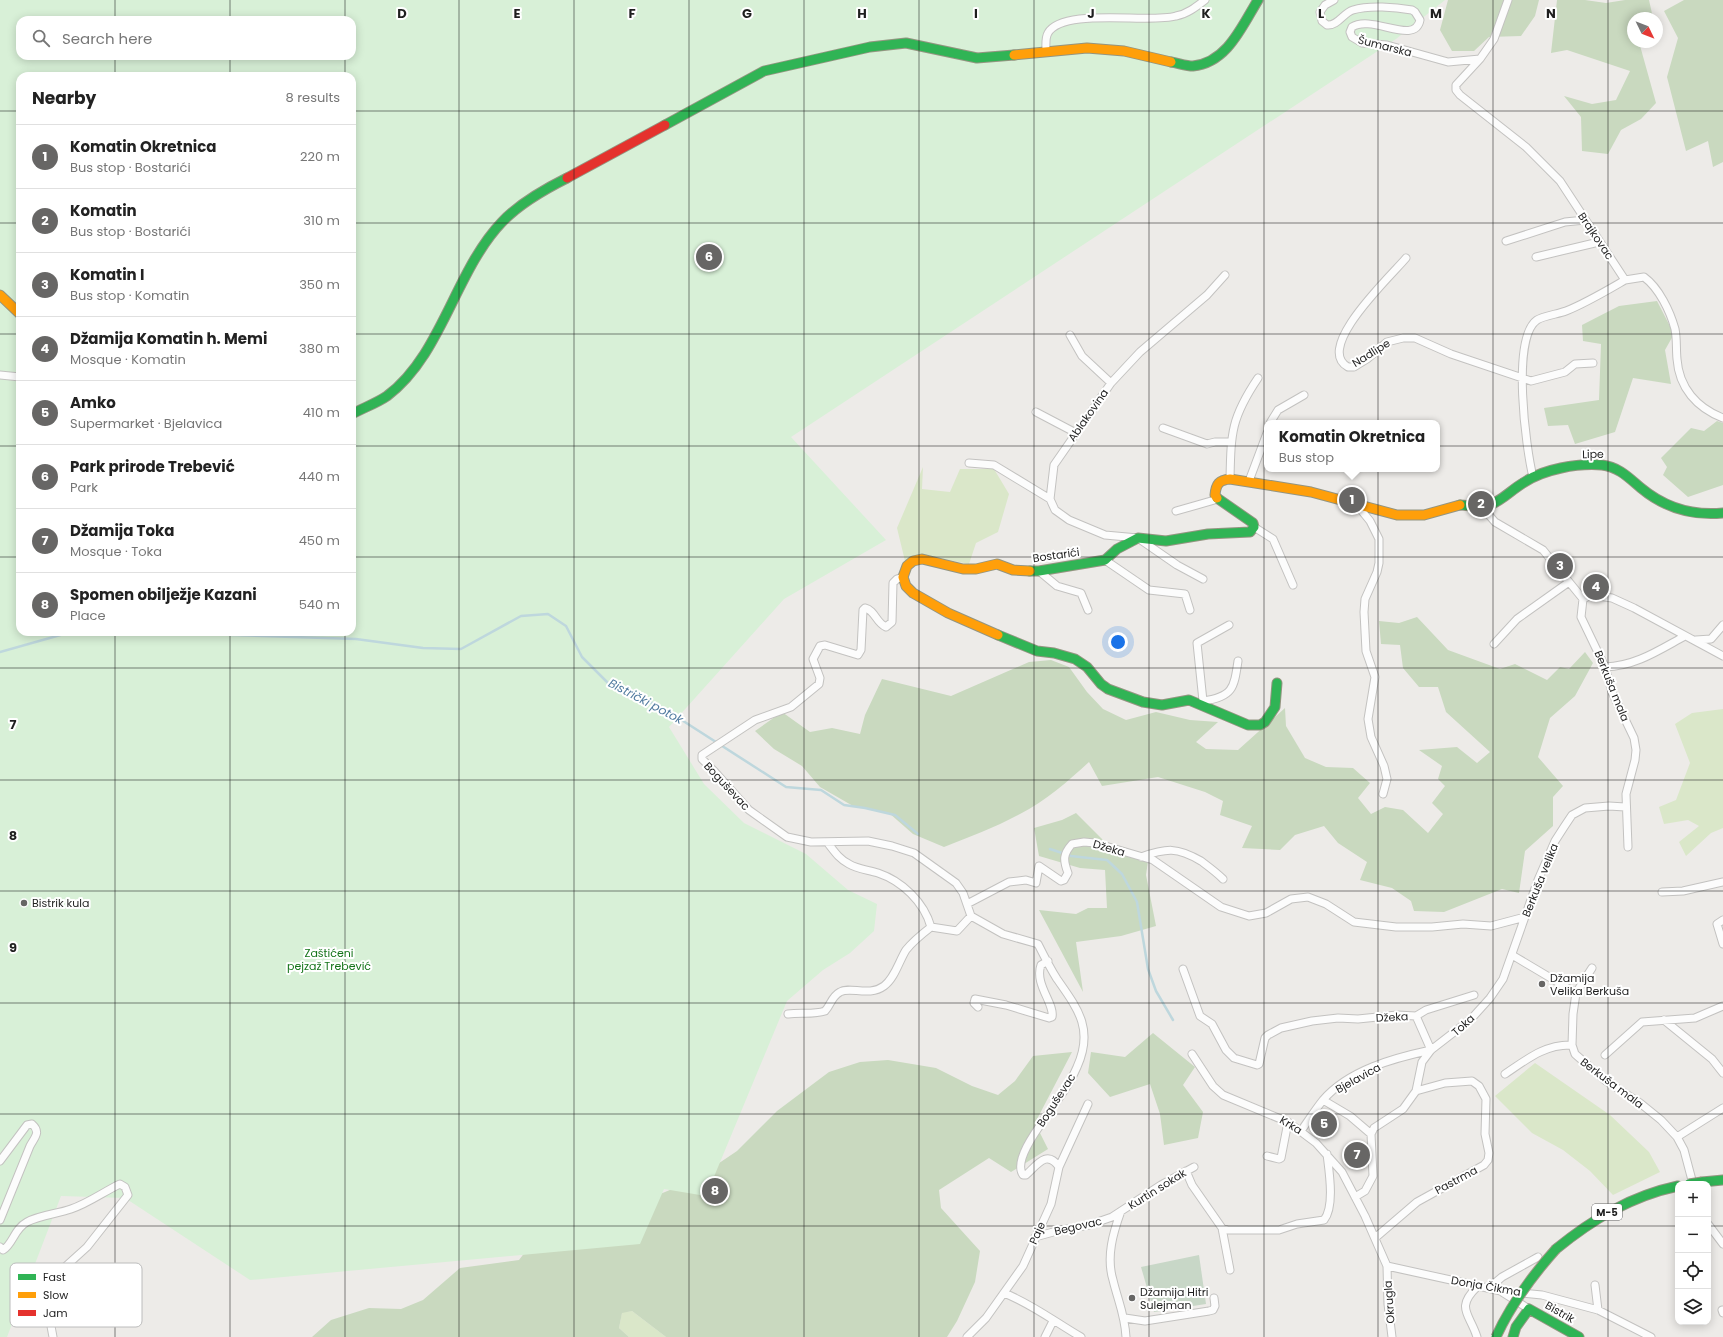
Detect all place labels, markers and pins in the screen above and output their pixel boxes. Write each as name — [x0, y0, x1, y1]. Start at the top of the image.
pin: 6 — [696, 242, 722, 272]
pin: 1 — [1339, 485, 1365, 515]
pin: 2 — [1468, 489, 1494, 519]
pin: 3 — [1547, 551, 1573, 581]
pin: 4 — [1583, 572, 1609, 602]
place label: Bistrik kula — [32, 895, 89, 911]
marker: Bistrik kula — [19, 898, 29, 908]
place label: Džamija Velika Berkuša — [1550, 970, 1629, 999]
marker: Džamija Velika Berkuša — [1537, 979, 1547, 989]
pin: 5 — [1311, 1109, 1337, 1139]
pin: 7 — [1344, 1140, 1370, 1170]
pin: 8 — [702, 1176, 728, 1206]
place label: Džamija Hitri Sulejman — [1140, 1284, 1209, 1313]
marker: Džamija Hitri Sulejman — [1127, 1293, 1137, 1303]

